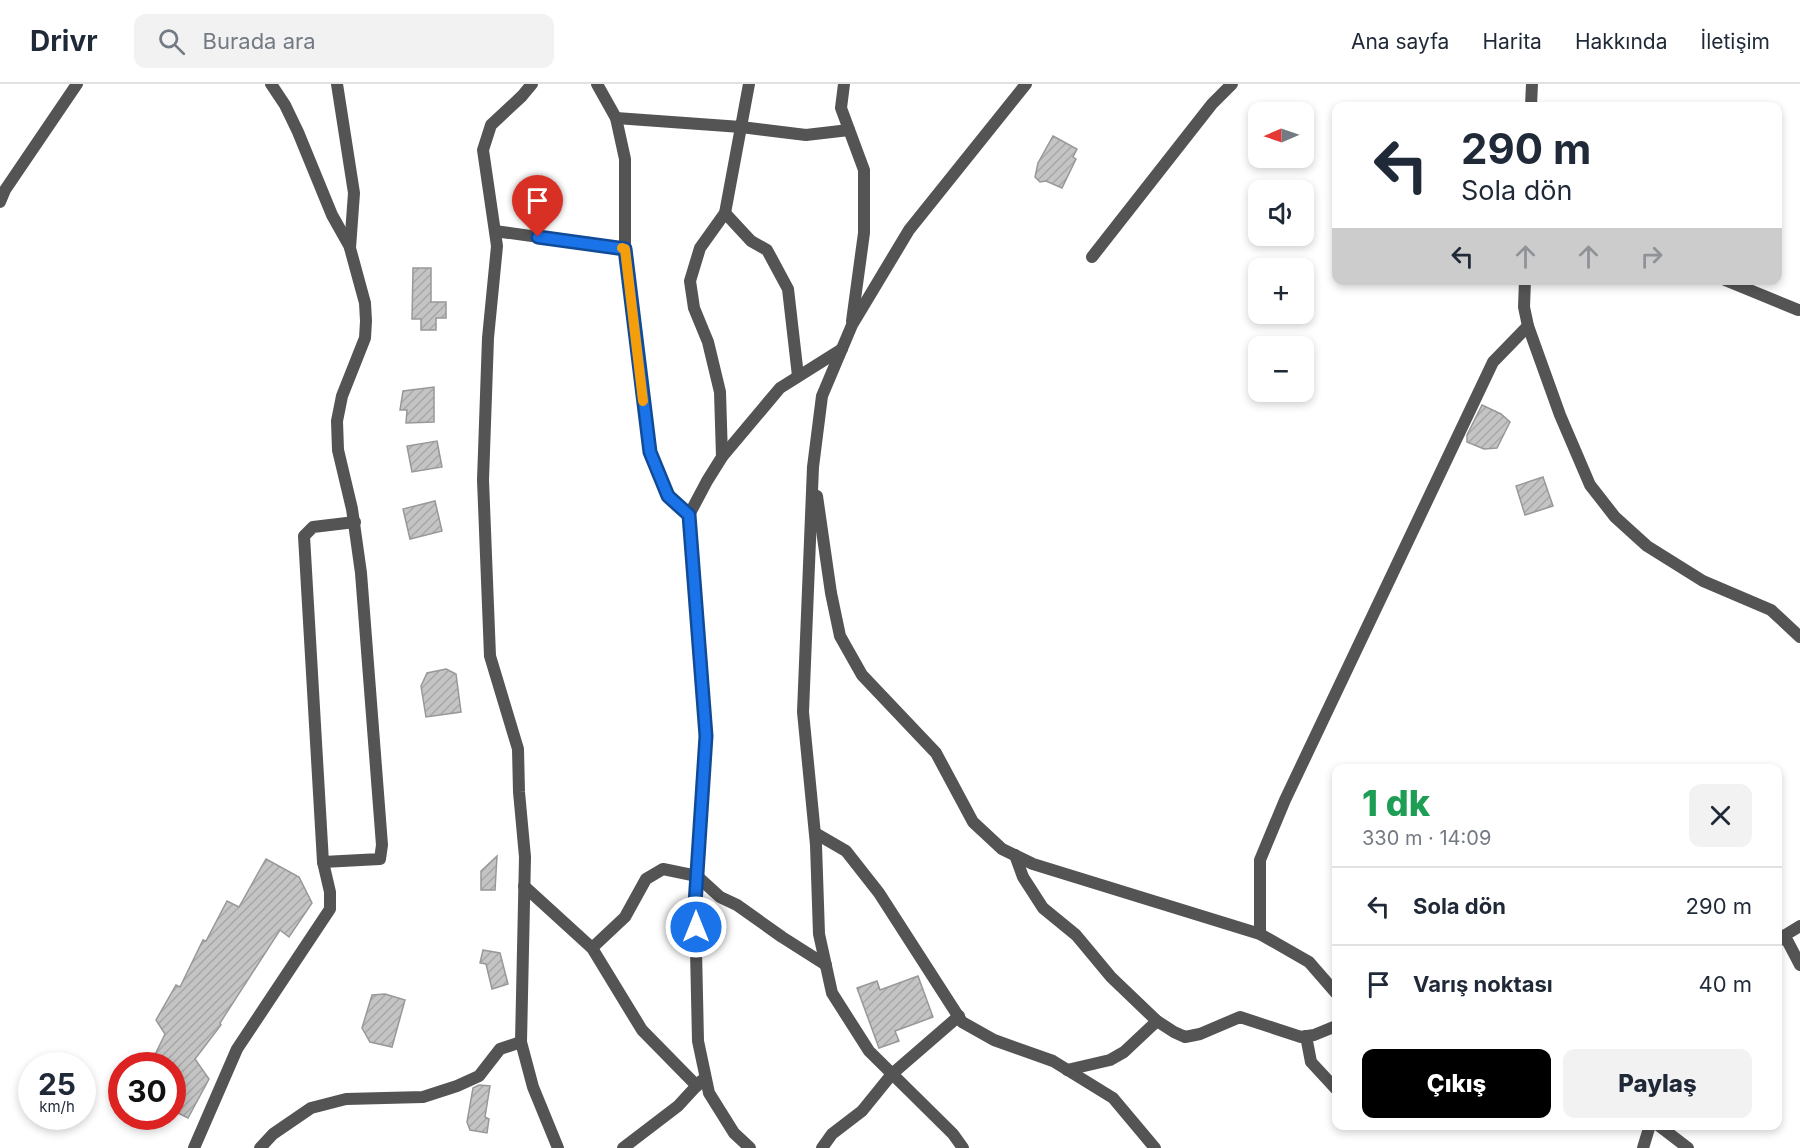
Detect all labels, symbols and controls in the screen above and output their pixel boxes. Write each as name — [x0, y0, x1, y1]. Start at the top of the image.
search box — [134, 14, 554, 68]
text: Drivr — [30, 24, 98, 58]
icon: search — [155, 25, 188, 58]
text: Burada ara — [203, 28, 316, 54]
text: Ana sayfa — [1351, 29, 1449, 54]
text: Harita — [1482, 29, 1542, 54]
text: Hakkında — [1575, 29, 1668, 54]
text: İletişim — [1701, 29, 1770, 54]
north arrow — [1248, 102, 1314, 168]
map controls — [1248, 102, 1314, 402]
text: 290 m — [1461, 123, 1591, 174]
icon: left — [1362, 126, 1440, 204]
text: Sola dön — [1461, 174, 1572, 207]
pin — [512, 175, 563, 237]
button: sound — [1248, 180, 1314, 246]
icon: arrive — [521, 184, 554, 217]
icon: left — [1446, 240, 1479, 273]
icon: ahead — [1509, 240, 1542, 273]
icon: ahead — [1572, 240, 1605, 273]
icon: right — [1635, 240, 1668, 273]
button: + — [1248, 258, 1314, 324]
button: − — [1248, 336, 1314, 402]
text: 1 dk — [1362, 781, 1430, 825]
button: close — [1689, 784, 1752, 847]
text: 330 m · 14:09 — [1362, 826, 1491, 850]
icon: left — [1362, 890, 1395, 923]
text: Sola dön — [1413, 893, 1506, 919]
text: 290 m — [1686, 893, 1752, 919]
position arrow — [664, 895, 728, 959]
icon: arrive — [1362, 968, 1395, 1001]
text: Varış noktası — [1413, 971, 1553, 997]
text: 40 m — [1698, 971, 1752, 997]
button: Çıkış — [1362, 1049, 1551, 1118]
button: Paylaş — [1563, 1049, 1752, 1118]
speed limit sign: 30 — [108, 1052, 186, 1130]
text: 25 — [38, 1066, 76, 1102]
text: km/h — [39, 1097, 75, 1116]

